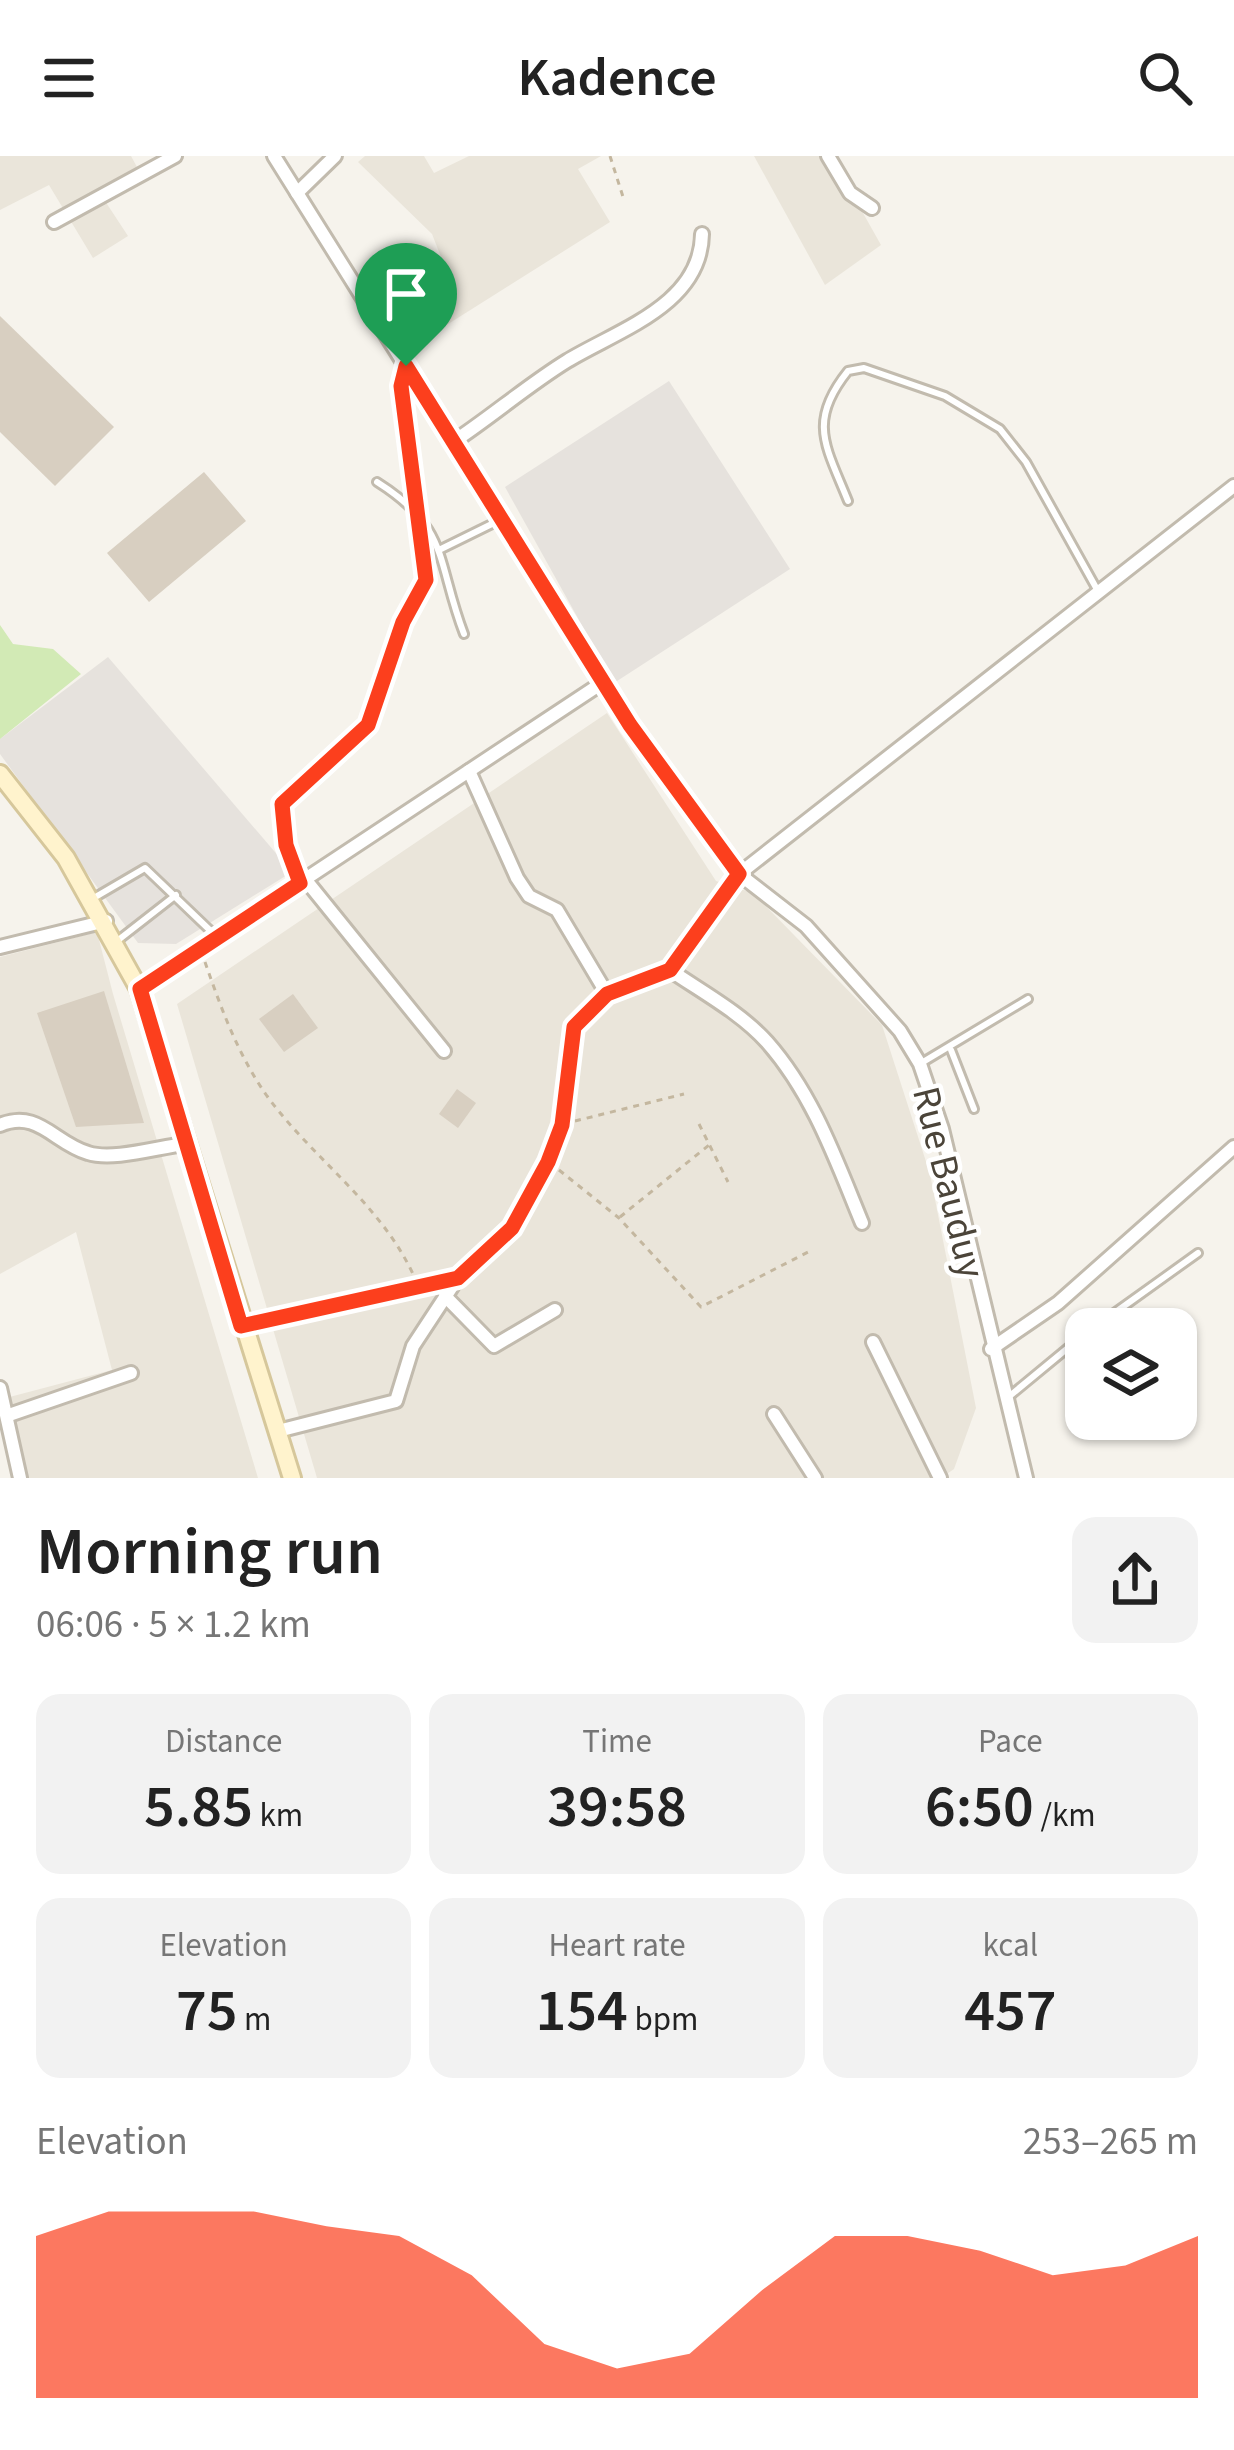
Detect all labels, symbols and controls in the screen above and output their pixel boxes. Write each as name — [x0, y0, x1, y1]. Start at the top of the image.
text: Kadence — [517, 40, 717, 117]
icon: menu — [36, 45, 102, 111]
icon: search — [1132, 45, 1198, 111]
pin — [355, 243, 457, 366]
icon: arrive — [373, 261, 439, 327]
street label: Rue Bauduy — [897, 1081, 999, 1284]
map controls — [1065, 1308, 1197, 1440]
button: layers — [1065, 1308, 1197, 1440]
text: Morning run — [36, 1505, 383, 1599]
button: share — [1072, 1517, 1198, 1643]
text: 06:06 · 5 × 1.2 km — [36, 1597, 311, 1653]
text: Distance — [165, 1718, 282, 1765]
text: Time — [582, 1718, 652, 1765]
text: Pace — [978, 1718, 1043, 1765]
text: 5.85 — [144, 1765, 253, 1850]
text: 39:58 — [547, 1765, 687, 1850]
text: 6:50 — [925, 1765, 1034, 1850]
text: km — [253, 1792, 303, 1839]
text: /km — [1034, 1792, 1096, 1839]
text: Elevation — [159, 1922, 288, 1969]
text: Heart rate — [548, 1922, 686, 1969]
text: kcal — [983, 1922, 1038, 1969]
text: 75 — [176, 1969, 237, 2054]
text: 154 — [536, 1969, 628, 2054]
text: 457 — [964, 1969, 1057, 2054]
text: m — [237, 1996, 271, 2043]
text: bpm — [628, 1996, 698, 2043]
text: Elevation — [36, 2114, 188, 2170]
text: 253–265 m — [1023, 2114, 1198, 2170]

